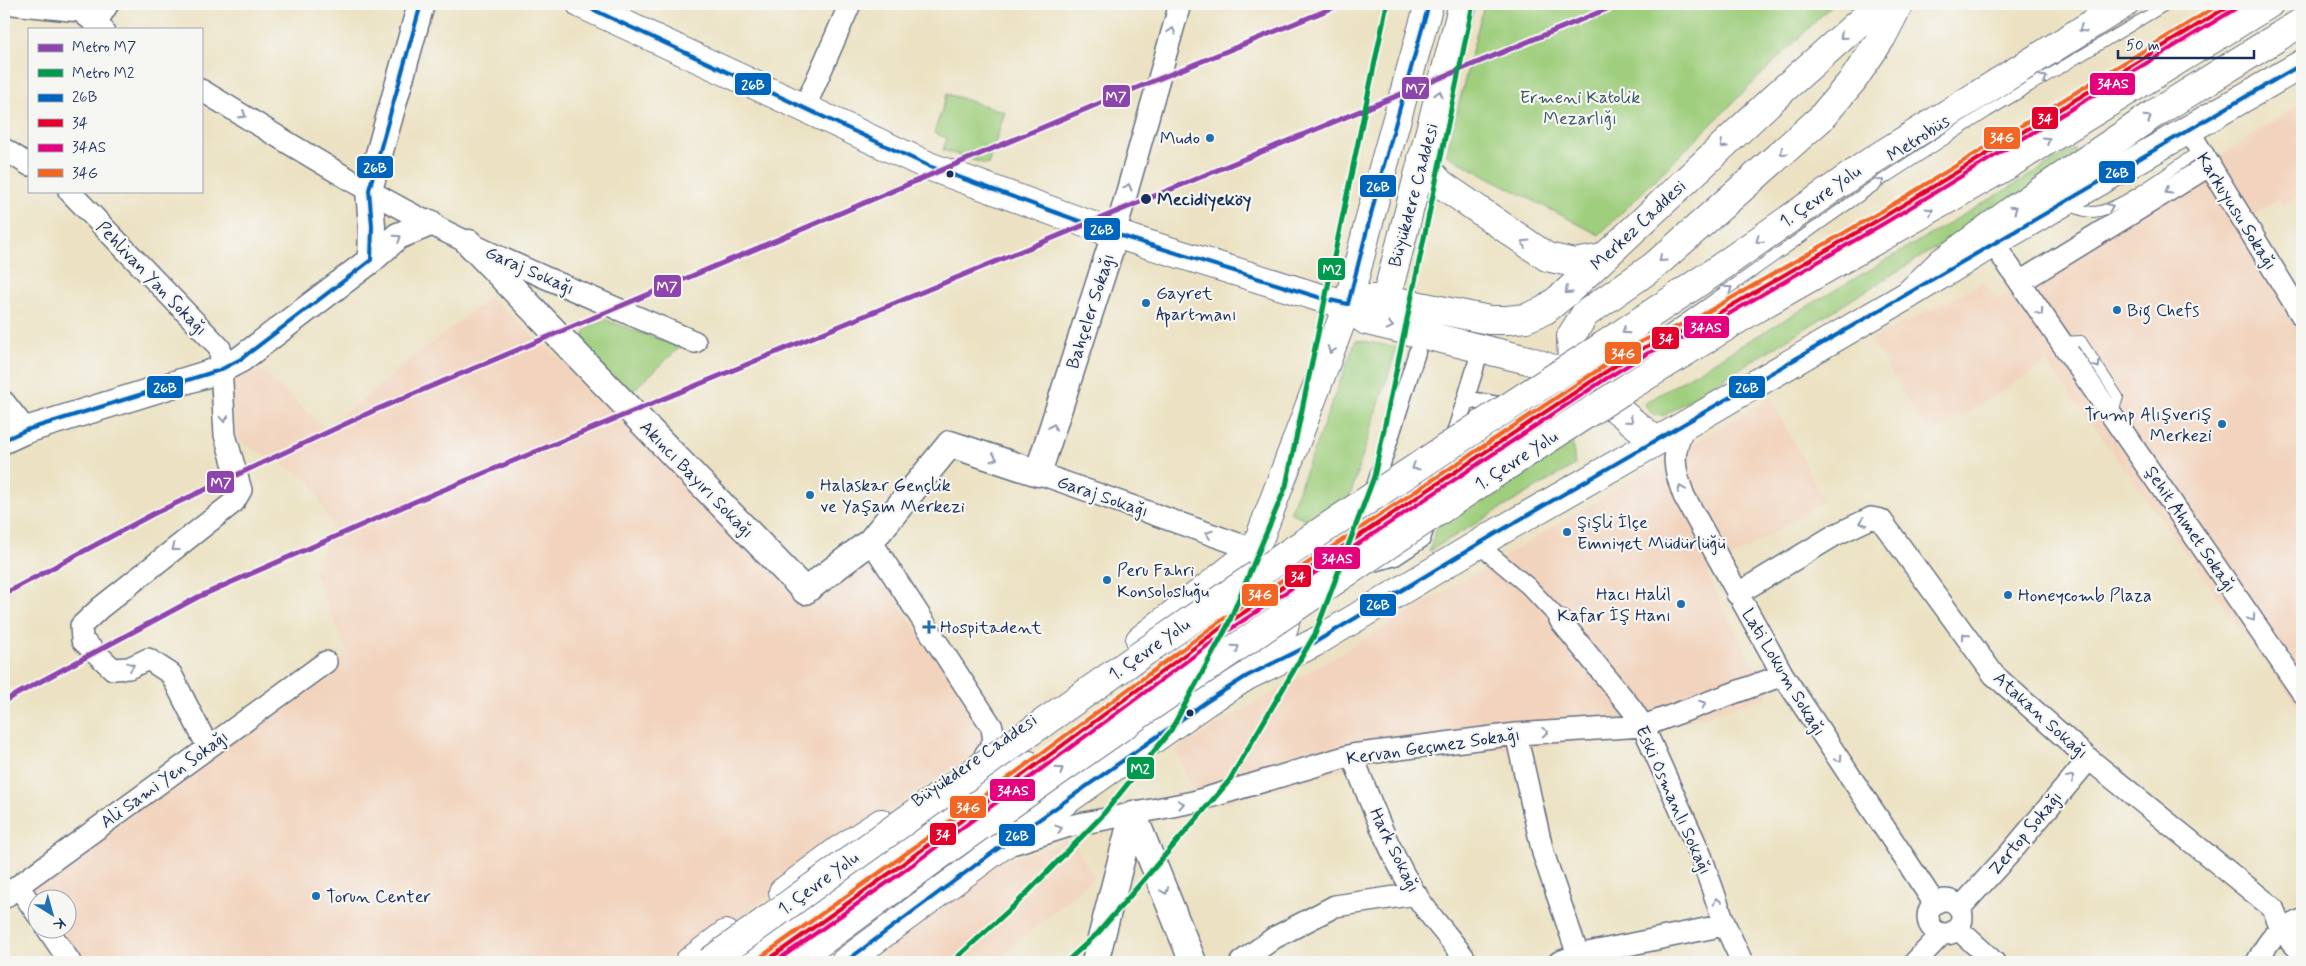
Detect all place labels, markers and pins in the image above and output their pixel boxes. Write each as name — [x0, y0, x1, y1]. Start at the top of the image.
place label: Mudo — [1160, 127, 1200, 151]
marker: Mudo — [1204, 132, 1216, 144]
unlabelled marker — [945, 169, 955, 179]
place label: Mecidiyeköy — [1157, 188, 1251, 212]
marker: Mecidiyeköy — [1139, 192, 1153, 206]
place label: Gayret Apartmanı — [1156, 282, 1237, 328]
marker: Gayret Apartmanı — [1140, 297, 1152, 309]
place label: Big Chefs — [2127, 299, 2199, 325]
marker: Big Chefs — [2111, 304, 2123, 316]
place label: Trump Alışveriş Merkezi — [2085, 403, 2212, 448]
marker: Trump Alışveriş Merkezi — [2216, 418, 2228, 430]
place label: Halaskar Gençlik ve Yaşam Merkezi — [820, 474, 965, 519]
marker: Halaskar Gençlik ve Yaşam Merkezi — [804, 489, 816, 501]
place label: Şişli İlçe Emniyet Müdürlüğü — [1577, 511, 1726, 556]
marker: Şişli İlçe Emniyet Müdürlüğü — [1561, 526, 1573, 538]
place label: Peru Fahri Konsolosluğu — [1117, 559, 1209, 604]
marker: Peru Fahri Konsolosluğu — [1101, 574, 1113, 586]
place label: Hacı Halil Kafar İş Hanı — [1557, 583, 1671, 628]
place label: Honeycomb Plaza — [2018, 584, 2152, 608]
marker: Honeycomb Plaza — [2002, 589, 2014, 601]
marker: Hacı Halil Kafar İş Hanı — [1675, 598, 1687, 610]
place label: Hospitadent — [940, 616, 1042, 640]
marker: Hospitadent — [922, 620, 936, 634]
unlabelled marker — [1185, 708, 1195, 718]
place label: Torun Center — [326, 885, 432, 909]
marker: Torun Center — [310, 890, 322, 902]

